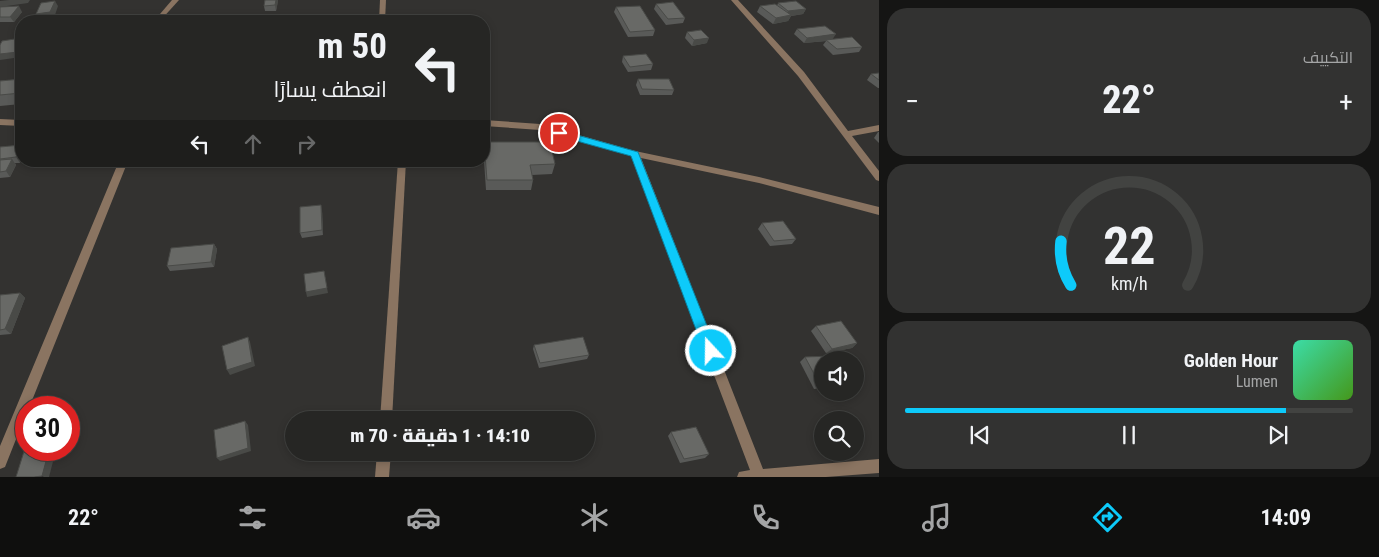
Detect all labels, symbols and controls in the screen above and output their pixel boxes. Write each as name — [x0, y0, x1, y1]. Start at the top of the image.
text: 50 m — [318, 26, 387, 67]
icon: left — [405, 35, 470, 100]
text: التكييف — [1303, 48, 1353, 67]
text: انعطف يسارًا — [273, 77, 387, 102]
text: 22° — [1102, 78, 1156, 122]
text: − — [905, 85, 919, 118]
text: + — [1339, 85, 1353, 118]
pin — [538, 112, 580, 154]
icon: arrive — [545, 119, 573, 147]
icon: left — [186, 130, 214, 158]
icon: ahead — [239, 130, 267, 158]
icon: right — [292, 130, 320, 158]
text: 22 — [1103, 216, 1155, 277]
text: km/h — [1111, 273, 1147, 294]
position arrow — [684, 324, 736, 376]
text: Golden Hour — [1184, 349, 1278, 372]
map controls — [814, 351, 864, 461]
button: sound — [814, 351, 864, 401]
text: Lumen — [1236, 372, 1278, 391]
speed limit sign: 30 — [15, 396, 80, 461]
button: search — [814, 411, 864, 461]
icon: previous — [966, 421, 994, 449]
icon: pause — [1115, 421, 1143, 449]
icon: next — [1264, 421, 1292, 449]
text: 14:10 · 1 دقيقة · 70 m — [350, 424, 530, 447]
icon: filters — [235, 500, 270, 535]
icon: car — [406, 500, 441, 535]
icon: climate — [577, 500, 612, 535]
icon: phone — [748, 500, 783, 535]
icon: music — [919, 500, 954, 535]
icon: directions — [1090, 500, 1125, 535]
text: 22° — [68, 505, 99, 530]
text: 14:09 — [1261, 505, 1311, 530]

